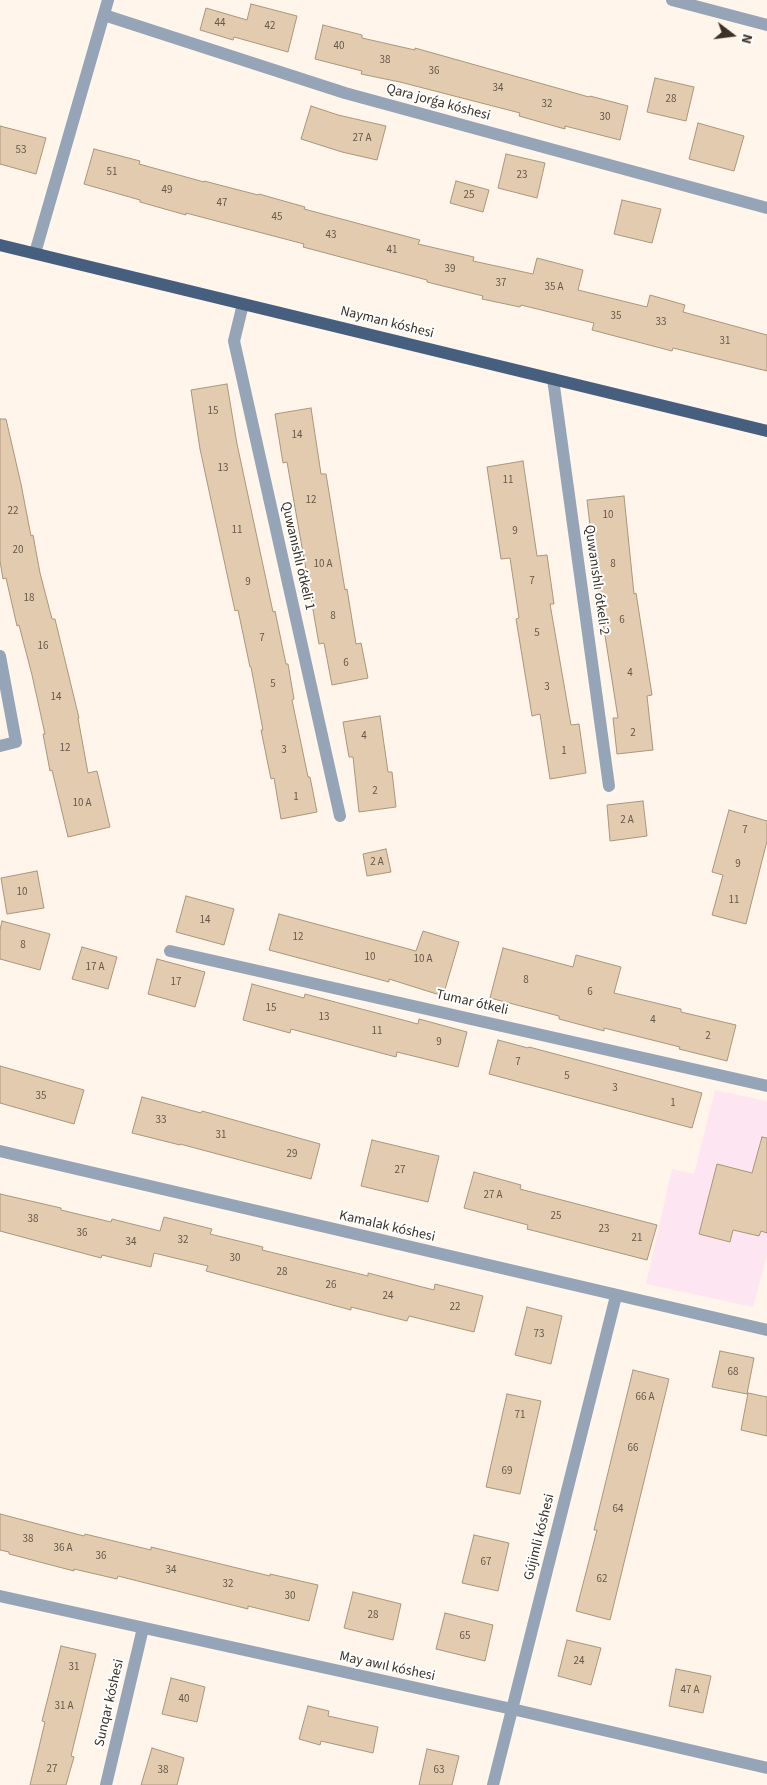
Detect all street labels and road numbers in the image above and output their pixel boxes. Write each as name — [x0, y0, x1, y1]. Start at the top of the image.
street label: Qara jorǵa kóshesi — [384, 81, 492, 125]
street label: Nayman kóshesi — [339, 303, 435, 343]
street label: Quwanıshlı ótkeli 1 — [276, 500, 318, 612]
street label: Quwanıshlı ótkeli 2 — [580, 524, 612, 636]
street label: Tumar ótkeli — [434, 987, 510, 1019]
street label: Kamalak kóshesi — [337, 1208, 437, 1246]
street label: Gújimli kóshesi — [521, 1492, 559, 1582]
street label: May awıl kóshesi — [338, 1649, 436, 1685]
street label: Sunqar kóshesi — [92, 1658, 128, 1748]

